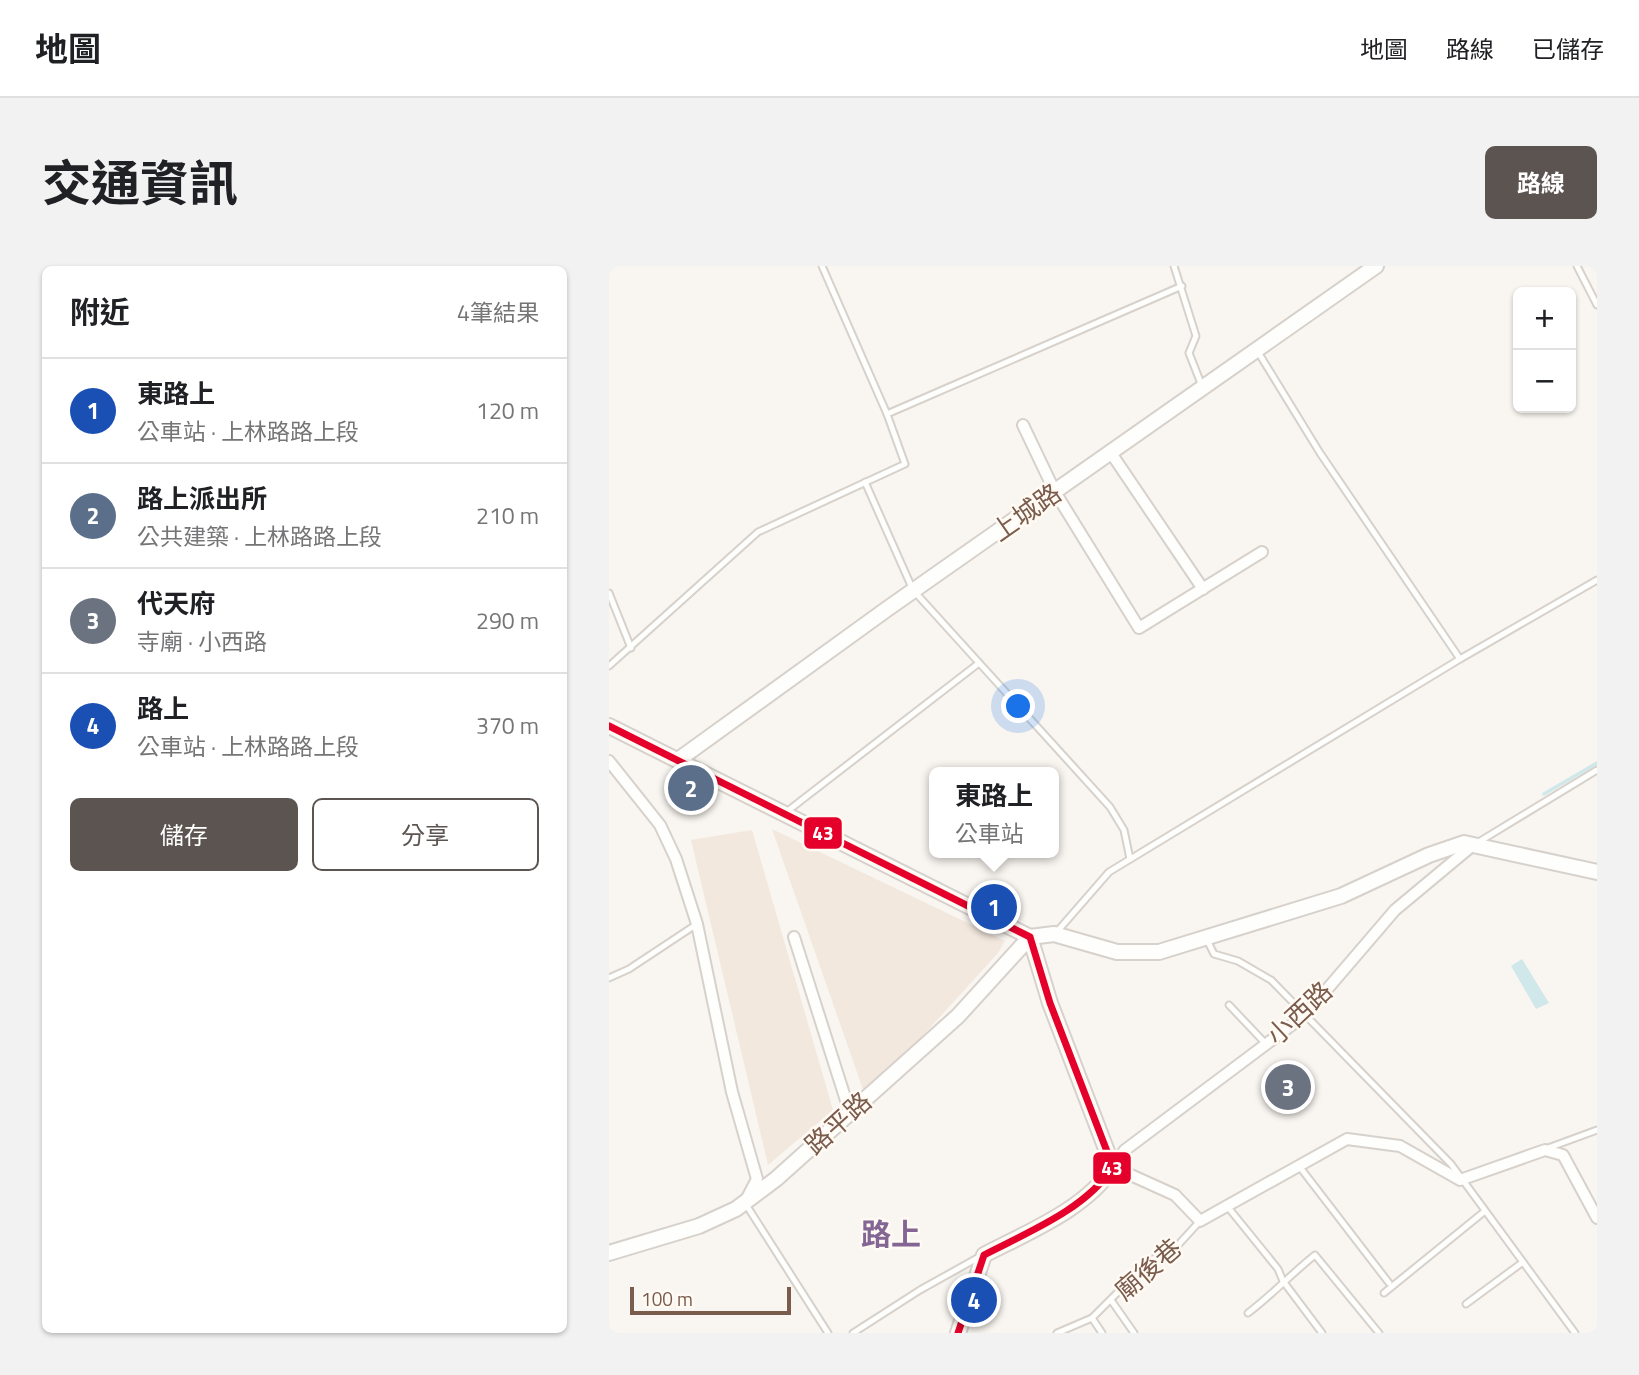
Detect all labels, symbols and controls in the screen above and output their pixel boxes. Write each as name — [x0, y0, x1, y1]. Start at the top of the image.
text: 地圖 — [35, 24, 101, 74]
text: 地圖 — [1360, 31, 1408, 67]
text: 路線 — [1446, 31, 1494, 67]
text: 已儲存 — [1532, 31, 1604, 67]
text: 交通資訊 — [42, 145, 238, 220]
button: 路線 — [1485, 146, 1597, 219]
map controls — [1513, 287, 1576, 413]
button: + — [1513, 287, 1576, 350]
text: 附近 — [70, 289, 130, 335]
text: 4筆結果 — [457, 295, 539, 330]
button: − — [1513, 350, 1576, 413]
text: 東路上 — [137, 374, 215, 413]
text: 1 — [87, 393, 99, 428]
text: 120 m — [476, 393, 539, 428]
text: 公車站 · 上林路路上段 — [137, 414, 359, 449]
street label: 上城路 — [983, 474, 1069, 550]
text: 路上派出所 — [137, 479, 267, 518]
text: 2 — [87, 498, 99, 533]
text: 210 m — [476, 498, 539, 533]
text: 公共建築 · 上林路路上段 — [137, 519, 382, 554]
text: 代天府 — [137, 584, 215, 623]
text: 3 — [87, 603, 99, 638]
text: 290 m — [476, 603, 539, 638]
text: 寺廟 · 小西路 — [137, 624, 267, 659]
text: 路上 — [137, 689, 189, 728]
your location — [1001, 689, 1035, 723]
text: 4 — [87, 708, 99, 743]
text: 370 m — [476, 708, 539, 743]
text: 公車站 · 上林路路上段 — [137, 729, 359, 764]
pin: 2 — [668, 762, 714, 814]
popup — [929, 767, 1059, 858]
text: 東路上 — [955, 776, 1033, 815]
button: 儲存 — [70, 798, 298, 871]
button: 分享 — [312, 798, 539, 871]
line badge: 43 — [803, 816, 843, 850]
text: 公車站 — [955, 816, 1024, 851]
text: 43 — [812, 818, 834, 847]
pin: 1 — [971, 881, 1017, 933]
street label: 小西路 — [1257, 972, 1341, 1054]
pin: 3 — [1265, 1061, 1311, 1113]
street label: 路平路 — [796, 1082, 880, 1164]
line badge: 43 — [1092, 1151, 1132, 1185]
text: 43 — [1101, 1153, 1123, 1182]
district label: 路上 — [861, 1211, 921, 1257]
street label: 廟後巷 — [1106, 1229, 1190, 1309]
pin: 4 — [951, 1274, 997, 1326]
scale bar — [630, 1284, 791, 1316]
text: 100 m — [641, 1284, 693, 1313]

